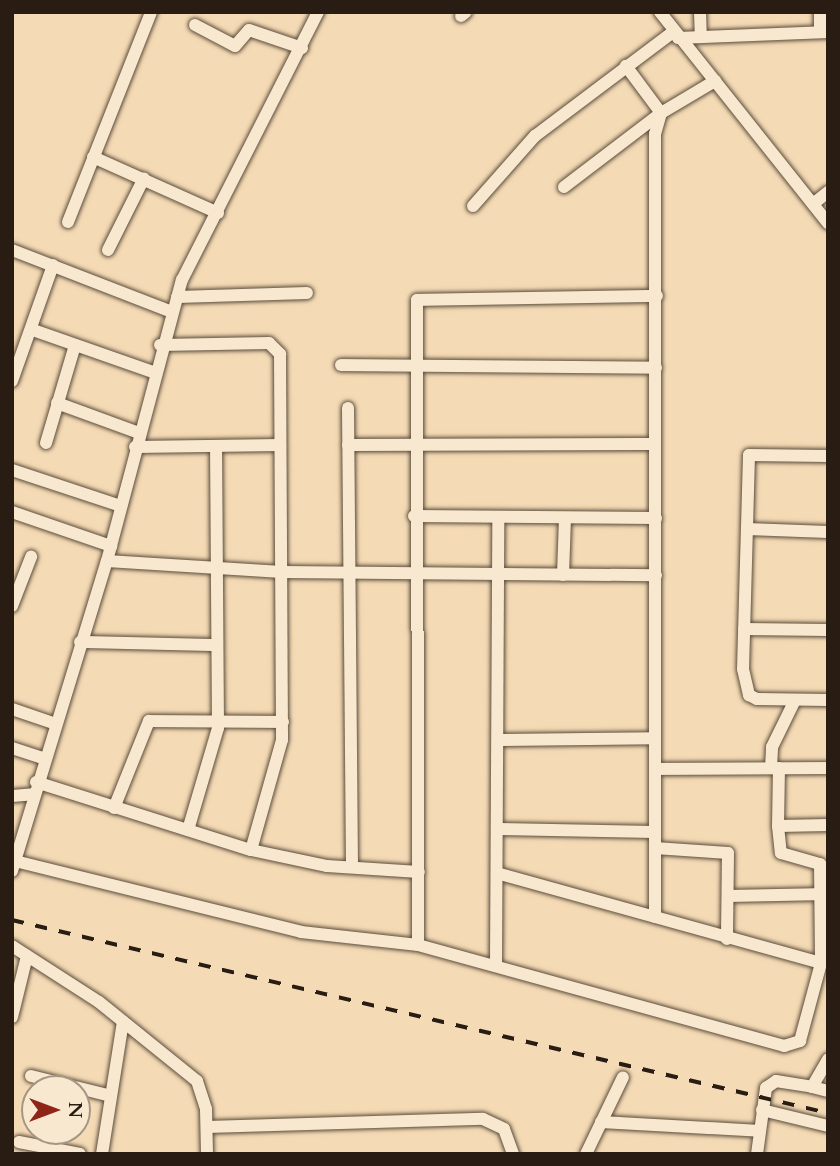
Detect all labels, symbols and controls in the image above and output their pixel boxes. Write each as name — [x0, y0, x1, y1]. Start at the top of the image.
north arrow — [21, 1075, 91, 1145]
text: N — [62, 1102, 88, 1118]

